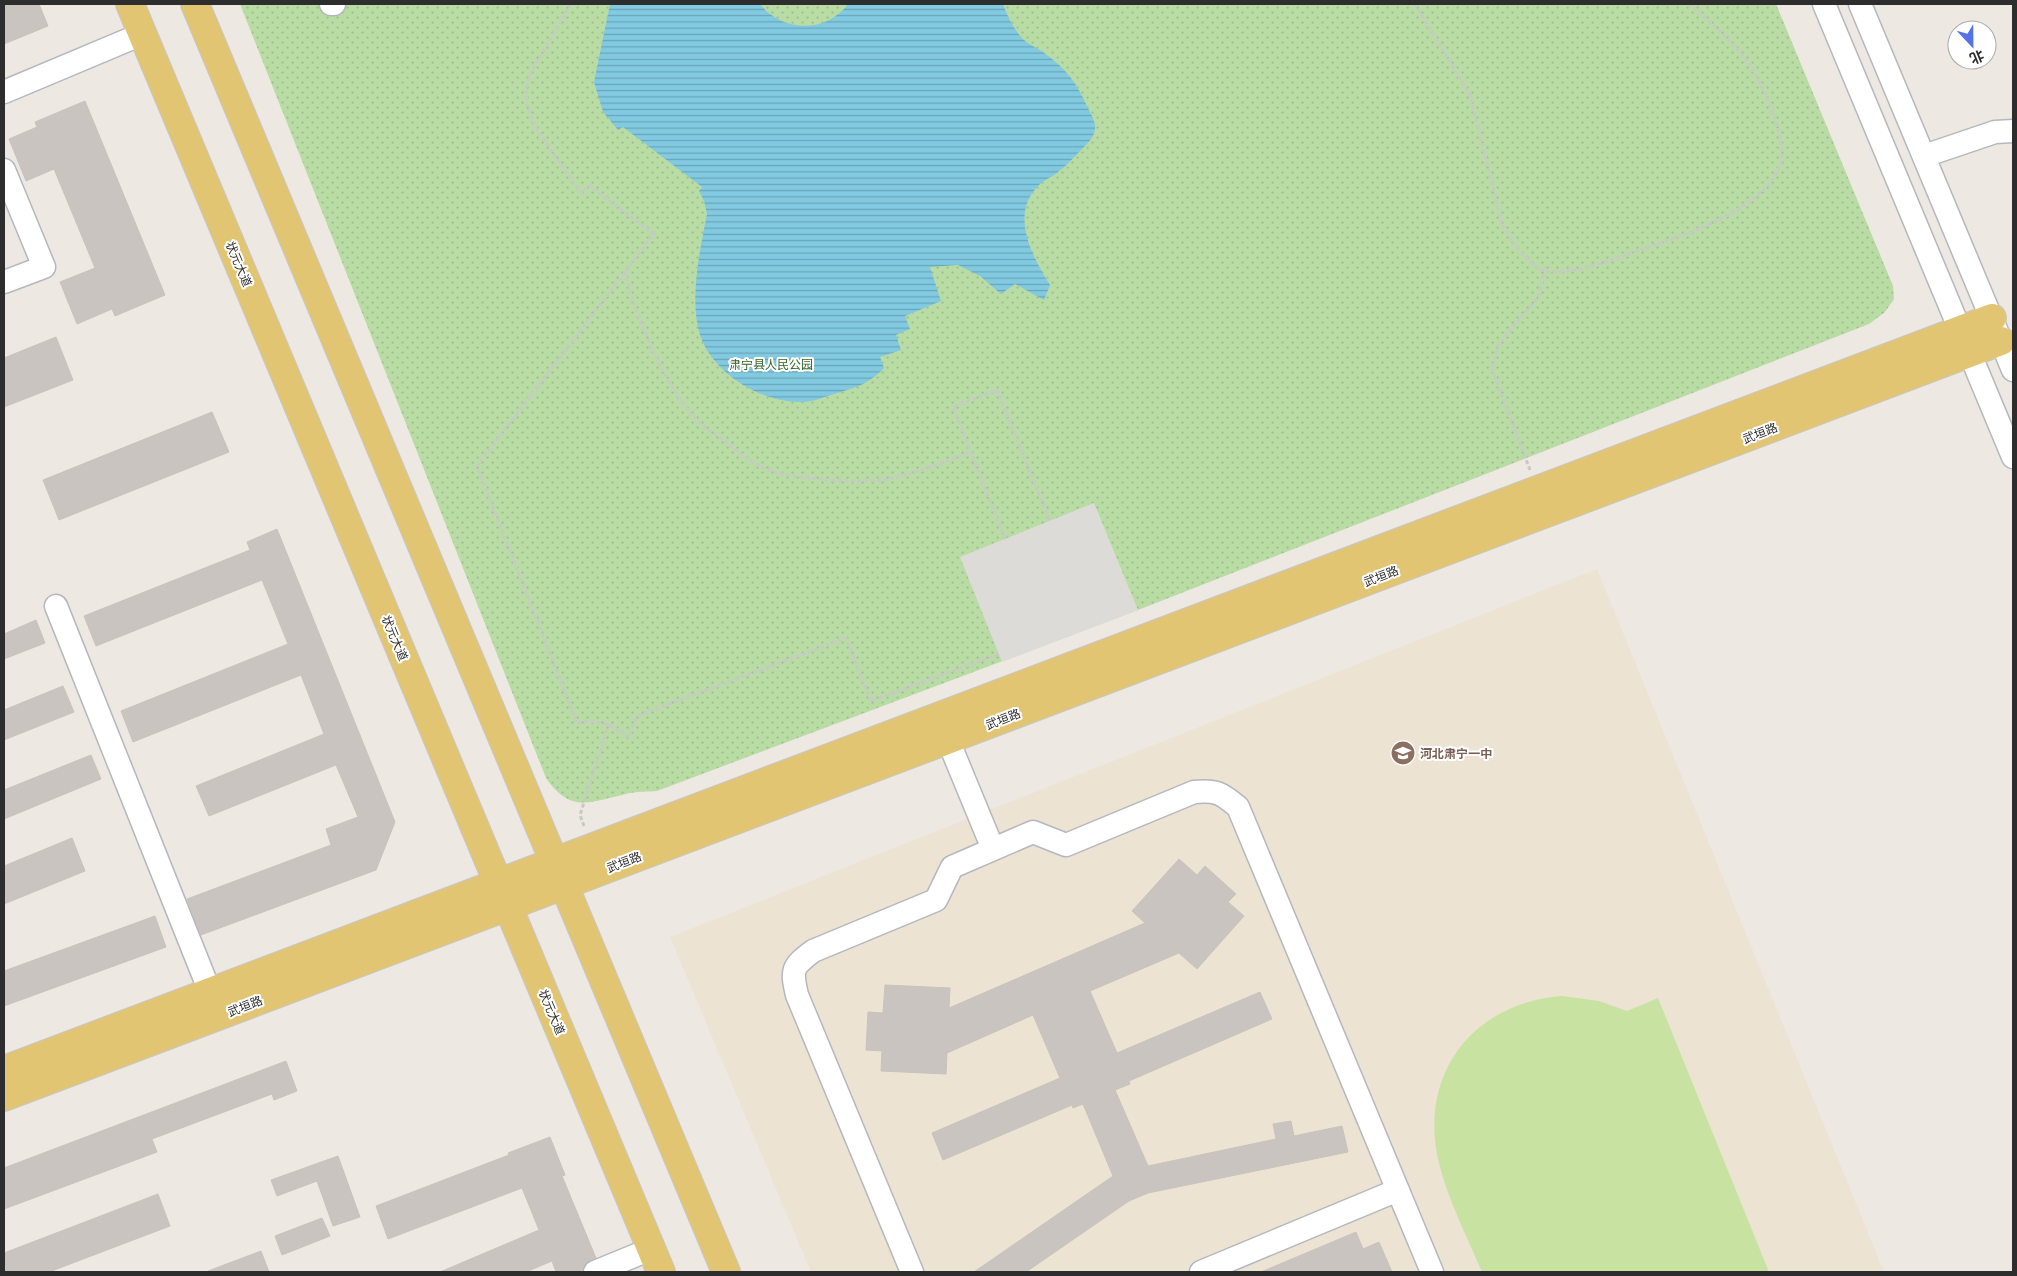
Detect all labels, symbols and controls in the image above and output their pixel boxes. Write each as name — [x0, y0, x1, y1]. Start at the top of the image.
north arrow — [1947, 20, 1997, 70]
text: 北 — [1967, 47, 1986, 67]
street label: 状元大道 — [224, 239, 254, 289]
park label: 肃宁县人民公园 — [729, 358, 813, 371]
street label: 武垣路 — [1741, 420, 1779, 446]
street label: 武垣路 — [1362, 563, 1400, 589]
street label: 状元大道 — [380, 613, 410, 663]
street label: 武垣路 — [984, 706, 1022, 732]
school or university icon: 河北肃宁一中 — [1390, 740, 1416, 766]
place label: 河北肃宁一中 — [1420, 747, 1492, 760]
street label: 武垣路 — [605, 849, 643, 875]
street label: 状元大道 — [537, 987, 567, 1037]
street label: 武垣路 — [226, 993, 264, 1019]

